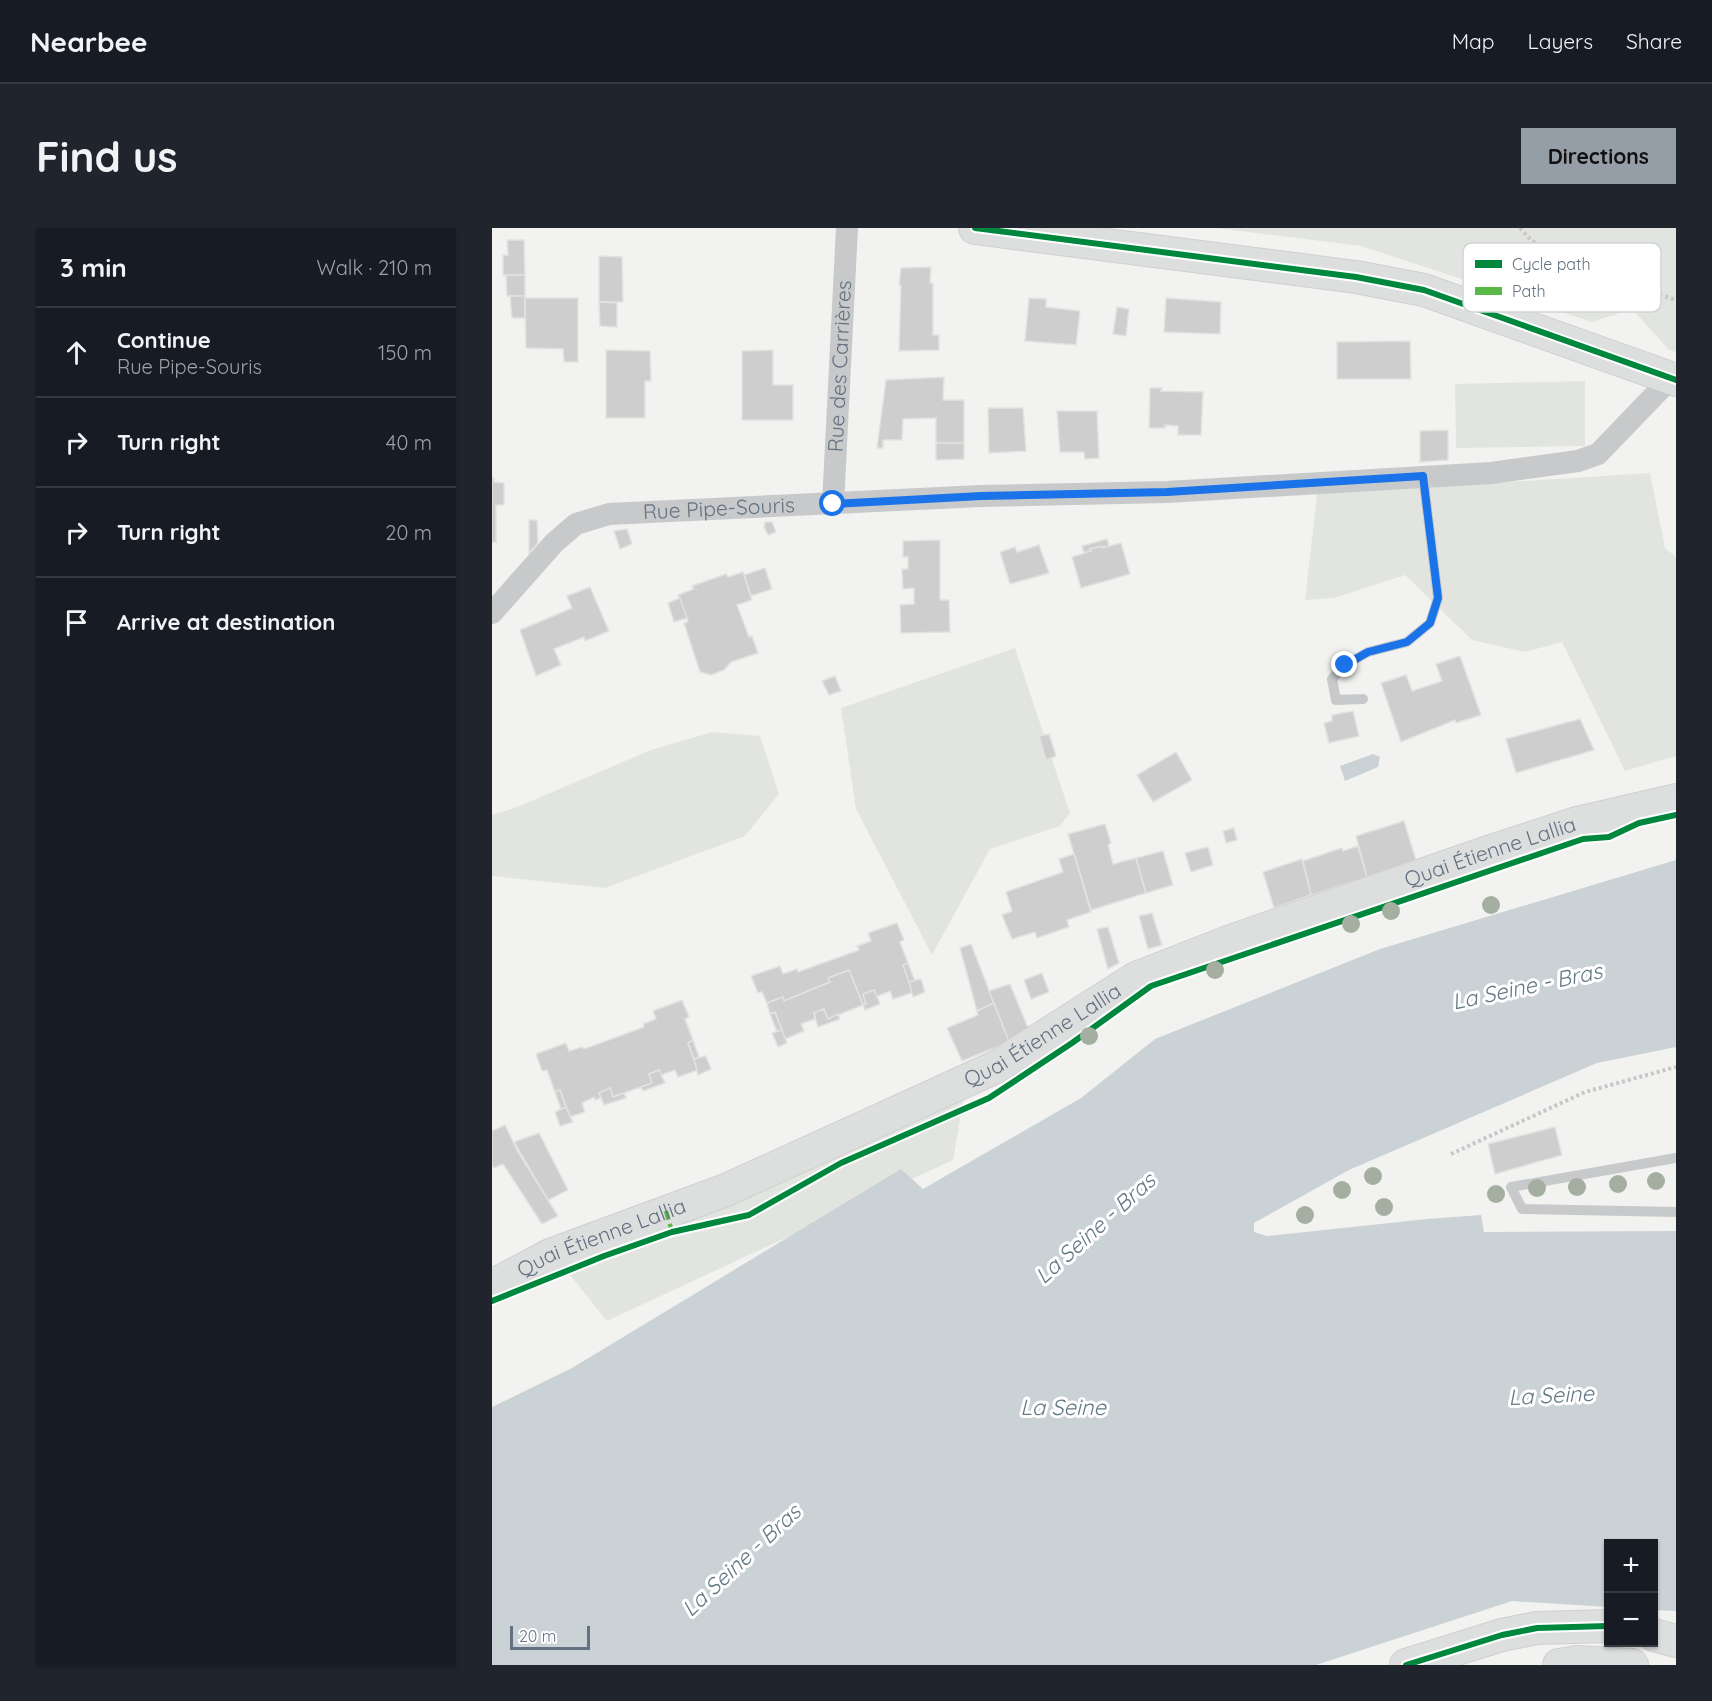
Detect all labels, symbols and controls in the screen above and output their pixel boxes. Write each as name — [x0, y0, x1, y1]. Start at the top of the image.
text: Nearbee — [30, 24, 148, 59]
text: Map — [1452, 28, 1495, 54]
text: Layers — [1528, 28, 1593, 54]
text: Share — [1626, 28, 1682, 54]
button: Directions — [1521, 128, 1676, 184]
text: Find us — [36, 130, 178, 183]
legend — [1463, 243, 1661, 312]
text: 3 min — [60, 251, 127, 284]
text: Cycle path — [1512, 254, 1591, 274]
text: Walk · 210 m — [317, 255, 432, 280]
street label: Rue des Carrières — [822, 280, 856, 453]
text: Path — [1512, 281, 1546, 301]
text: Continue — [117, 326, 211, 354]
icon: ahead — [60, 336, 93, 369]
text: 150 m — [378, 340, 432, 365]
text: Rue Pipe-Souris — [117, 354, 262, 379]
icon: right — [60, 426, 93, 459]
text: Turn right — [117, 428, 221, 456]
text: 40 m — [386, 430, 432, 455]
route start — [819, 490, 845, 516]
street label: Rue Pipe-Souris — [642, 491, 795, 524]
icon: right — [60, 516, 93, 549]
text: Turn right — [117, 518, 221, 546]
text: 20 m — [385, 520, 432, 545]
icon: arrive — [60, 606, 93, 639]
text: Arrive at destination — [117, 608, 335, 636]
route end — [1331, 651, 1357, 677]
street label: Quai Étienne Lallia — [1401, 810, 1579, 892]
water label: La Seine - Bras — [1450, 956, 1606, 1016]
street label: Quai Étienne Lallia — [959, 977, 1125, 1092]
water label: La Seine - Bras — [1029, 1165, 1162, 1289]
street label: Quai Étienne Lallia — [512, 1192, 689, 1282]
water label: La Seine — [1507, 1379, 1596, 1411]
water label: La Seine — [1020, 1393, 1107, 1421]
water label: La Seine - Bras — [676, 1497, 808, 1622]
map controls — [1604, 1539, 1658, 1647]
button: + — [1604, 1539, 1658, 1593]
button: − — [1604, 1593, 1658, 1647]
scale bar — [510, 1623, 590, 1650]
text: 20 m — [519, 1626, 556, 1646]

